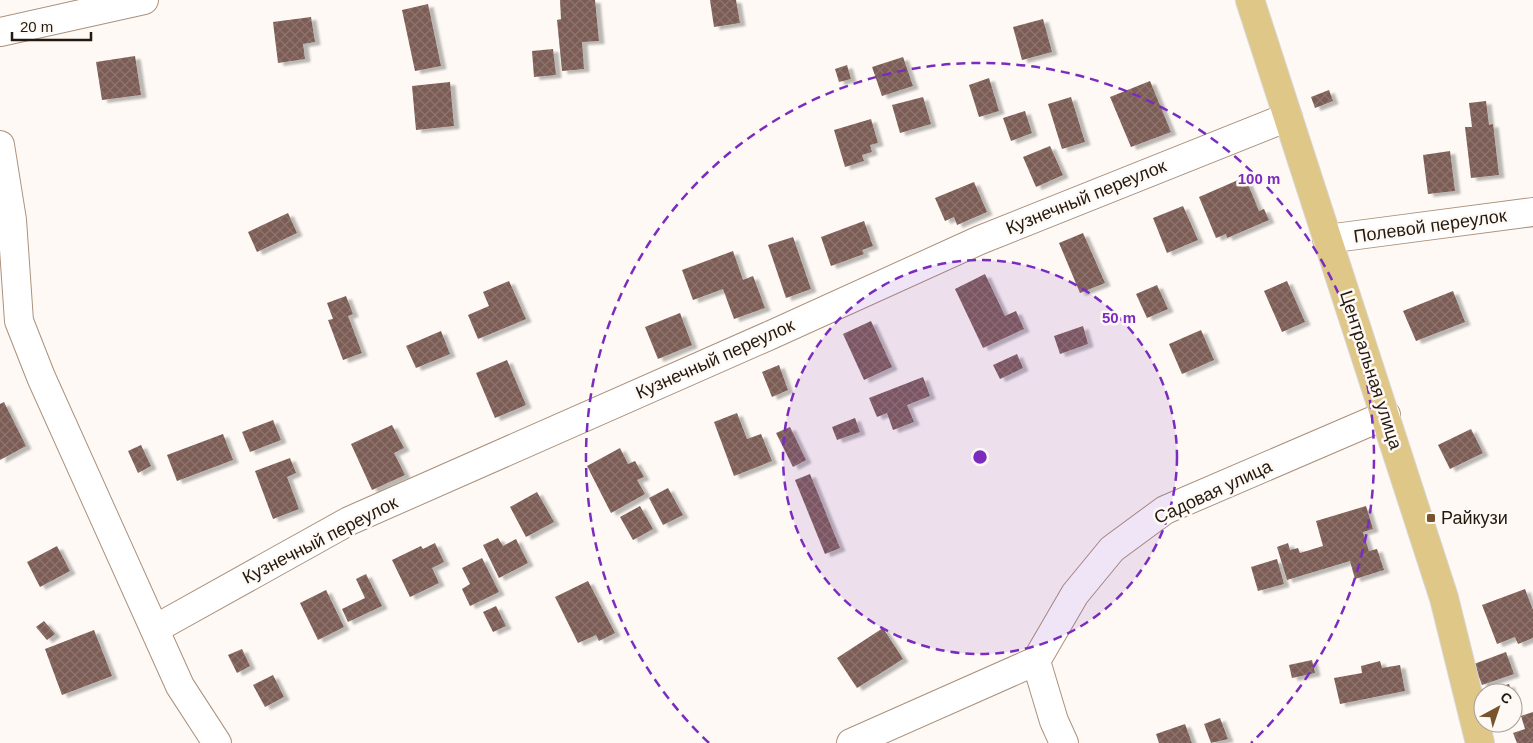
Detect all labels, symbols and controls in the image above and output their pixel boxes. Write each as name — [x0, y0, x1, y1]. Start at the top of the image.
scale bar — [12, 10, 91, 42]
text: 20 m — [20, 18, 53, 35]
street label: Кузнечный переулок — [1003, 156, 1169, 238]
text: 100 m — [1238, 170, 1280, 187]
street label: Полевой переулок — [1352, 205, 1508, 247]
street label: Центральная улица — [1336, 288, 1406, 453]
text: 50 m — [1102, 309, 1136, 326]
street label: Кузнечный переулок — [633, 315, 797, 403]
centre of rings — [971, 448, 989, 466]
street label: Садовая улица — [1151, 456, 1276, 528]
street label: Кузнечный переулок — [239, 492, 401, 588]
place label: Райкузи — [1441, 508, 1508, 528]
marker: Райкузи — [1425, 512, 1437, 524]
north arrow — [1473, 683, 1523, 733]
text: С — [1497, 689, 1515, 707]

